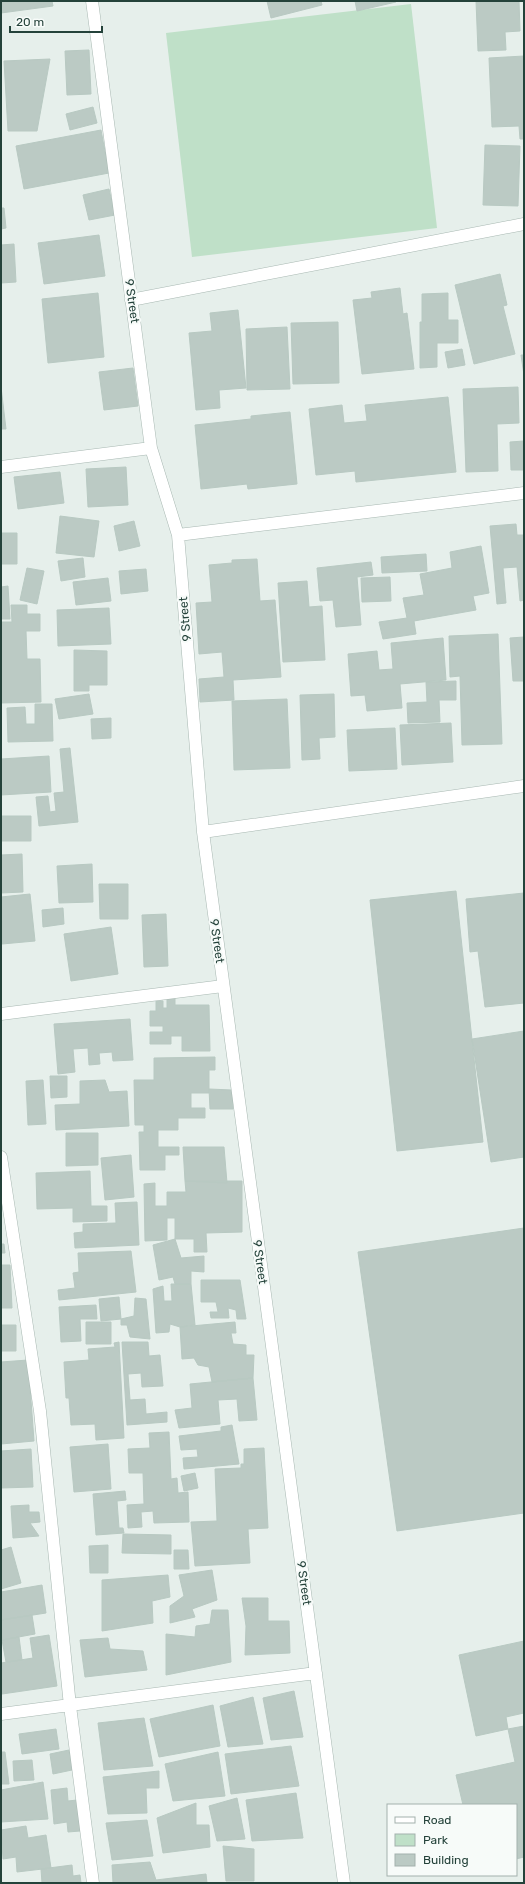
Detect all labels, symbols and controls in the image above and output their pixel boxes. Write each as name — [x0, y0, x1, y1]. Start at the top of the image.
scale bar — [10, 8, 102, 34]
text: 20 m — [16, 15, 44, 29]
street label: 9 Street — [122, 278, 142, 324]
street label: 9 Street — [176, 596, 194, 642]
street label: 9 Street — [207, 918, 227, 964]
street label: 9 Street — [250, 1239, 270, 1285]
street label: 9 Street — [294, 1560, 314, 1606]
legend — [387, 1804, 517, 1876]
text: Road — [423, 1813, 451, 1827]
text: Park — [423, 1833, 449, 1847]
text: Building — [423, 1853, 469, 1867]

